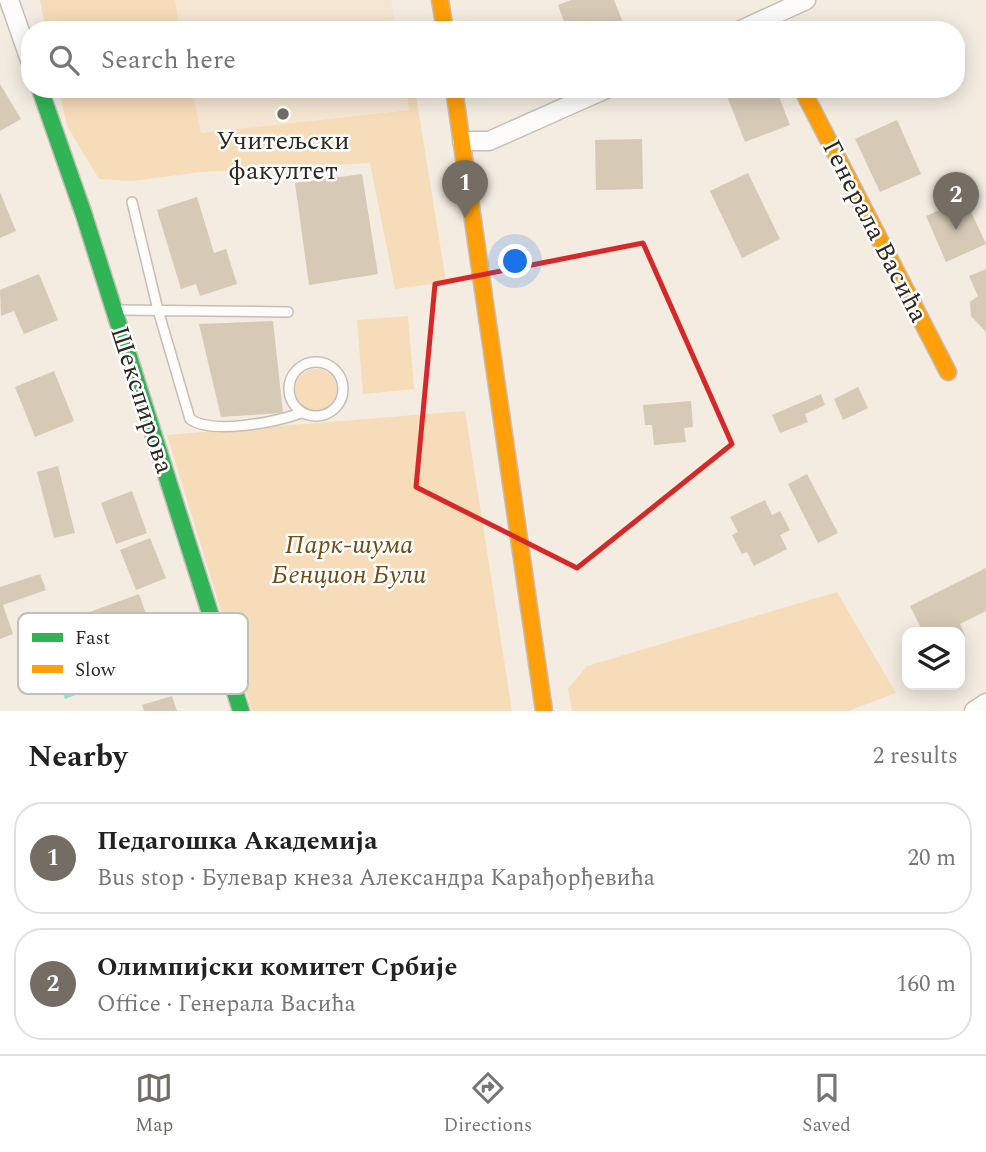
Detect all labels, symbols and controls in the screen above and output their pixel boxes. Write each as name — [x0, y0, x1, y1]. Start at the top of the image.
search box — [21, 21, 965, 98]
text: Search here — [101, 40, 236, 80]
icon: search — [45, 41, 83, 79]
marker: Учитељски факултет — [275, 106, 291, 122]
place label: Учитељски факултет — [216, 121, 350, 191]
street label: Генерала Васића — [812, 132, 939, 330]
pin: 1 — [442, 160, 488, 218]
pin: 2 — [933, 172, 979, 230]
your location — [498, 244, 532, 278]
street label: Шекспирова — [99, 321, 185, 479]
park label: Парк-шума Бенцион Були — [272, 525, 427, 595]
legend — [18, 613, 248, 694]
text: Fast — [75, 624, 111, 653]
map controls — [902, 627, 965, 690]
button: layers — [902, 627, 965, 690]
text: Slow — [75, 656, 116, 685]
text: Nearby — [28, 734, 127, 780]
text: 2 results — [873, 739, 958, 774]
text: Педагошка Академија — [97, 821, 378, 861]
text: 1 — [47, 841, 59, 876]
text: 20 m — [907, 841, 956, 876]
text: Bus stop · Булевар кнеза Александра Карађорђевића — [97, 861, 655, 896]
text: Олимпијски комитет Србије — [97, 947, 457, 987]
text: 2 — [47, 967, 59, 1002]
text: 160 m — [896, 967, 956, 1002]
text: Office · Генерала Васића — [97, 987, 356, 1022]
tab: Map — [135, 1069, 173, 1140]
tab: Directions — [443, 1069, 532, 1140]
tab: Saved — [802, 1069, 851, 1140]

